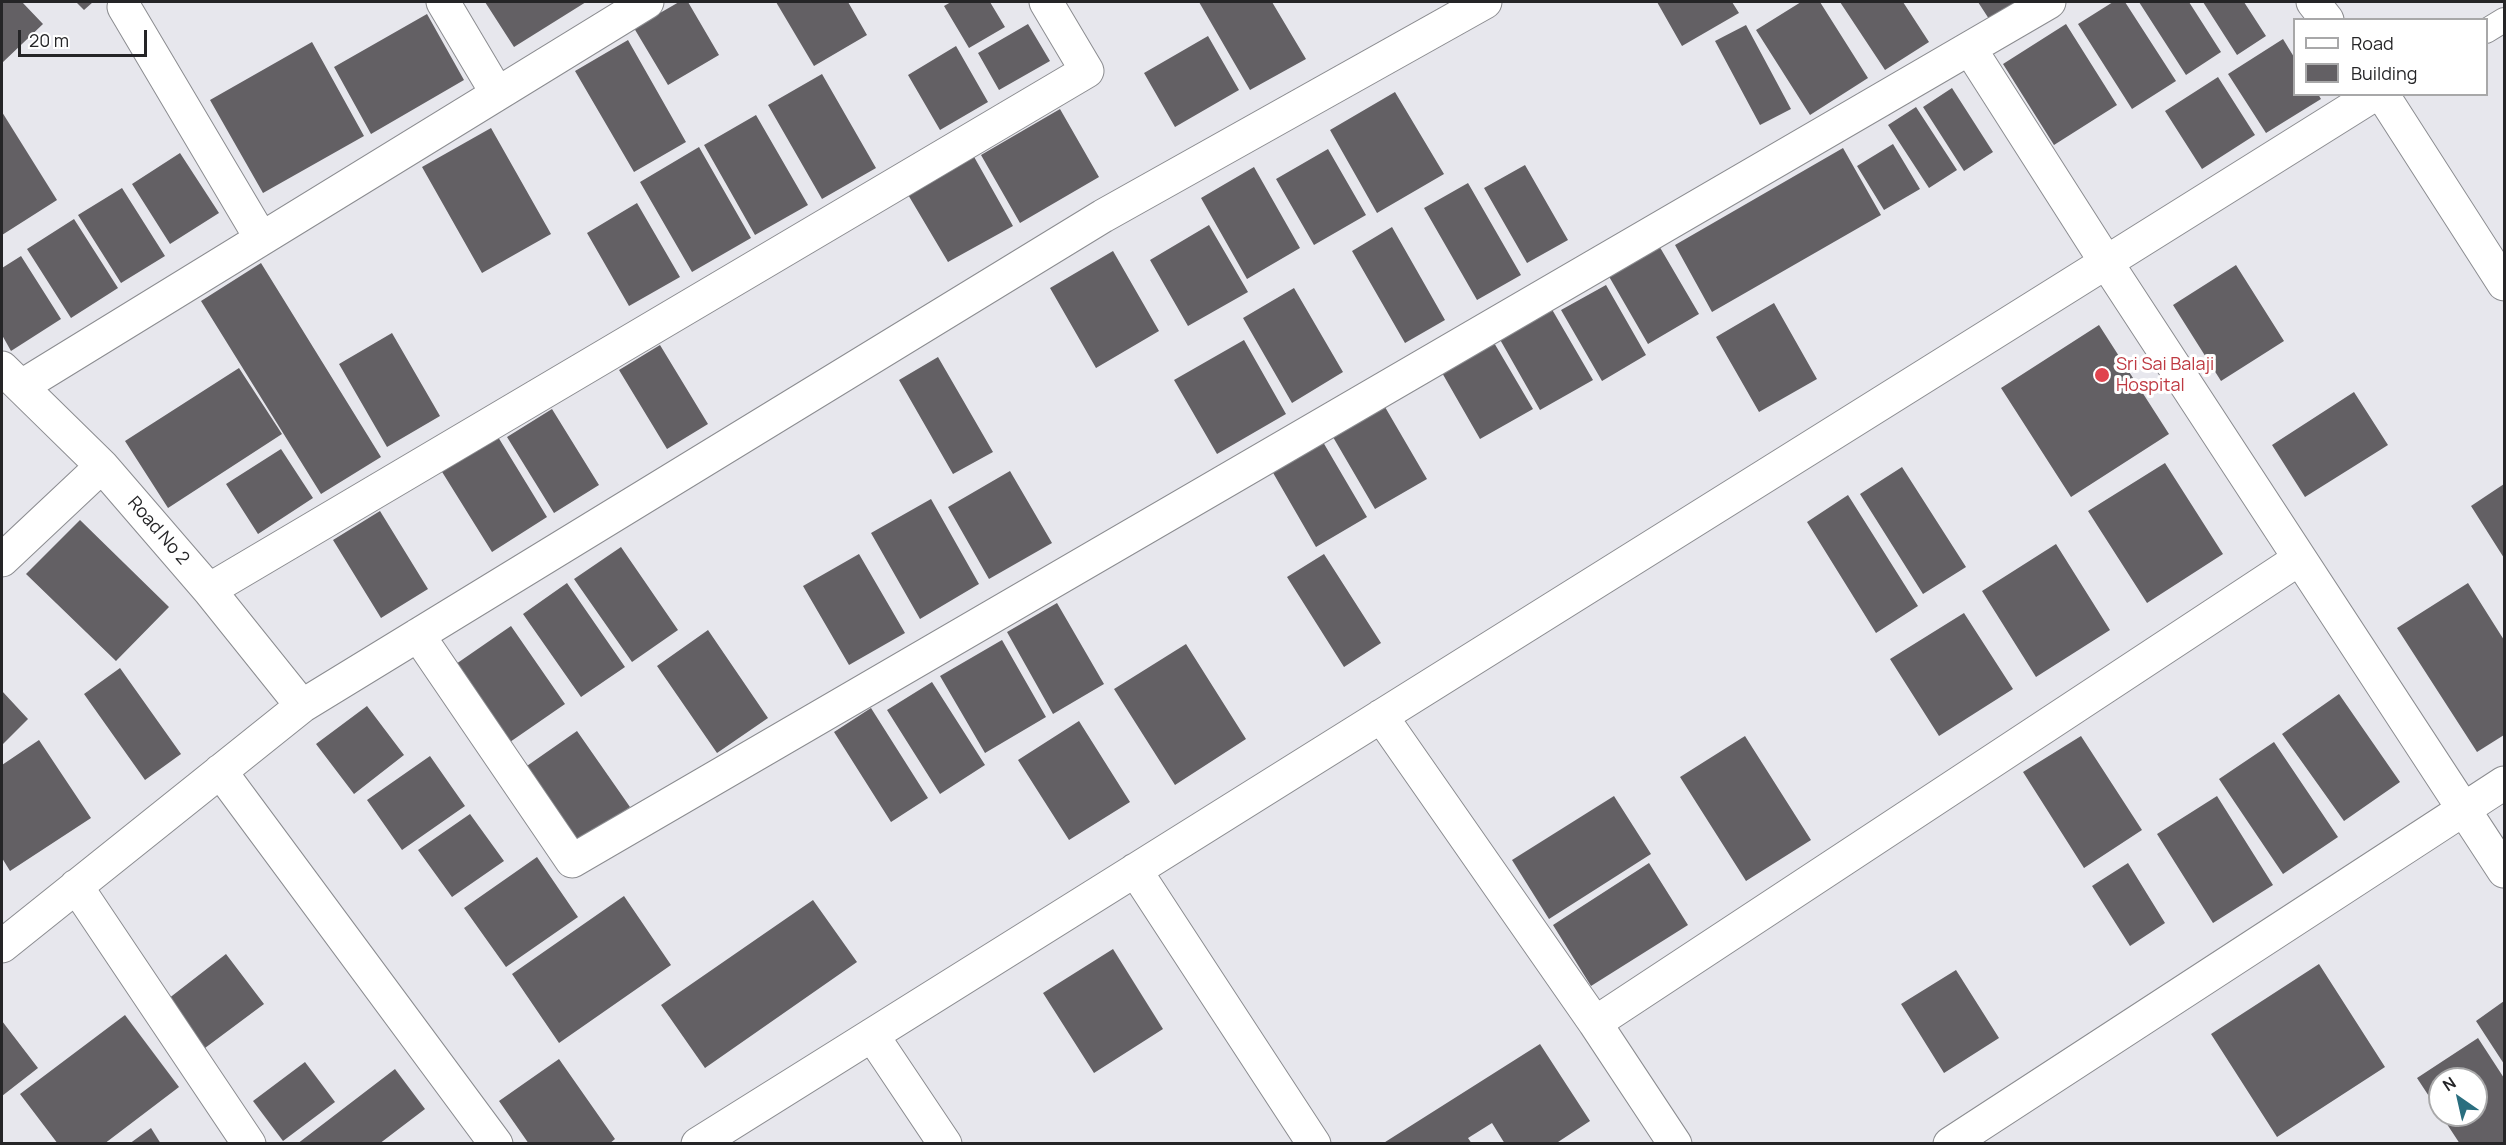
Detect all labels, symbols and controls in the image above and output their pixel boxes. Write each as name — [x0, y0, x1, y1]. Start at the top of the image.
scale bar — [21, 18, 150, 56]
legend — [2293, 18, 2488, 96]
text: 20 m — [29, 28, 69, 52]
text: Road — [2351, 31, 2394, 55]
text: Building — [2351, 61, 2417, 85]
place label: Sri Sai Balaji Hospital — [2116, 354, 2214, 397]
marker: Sri Sai Balaji Hospital — [2093, 366, 2111, 384]
street label: Road No 2 — [123, 493, 193, 569]
north arrow — [2428, 1067, 2488, 1127]
text: N — [2438, 1071, 2460, 1096]

